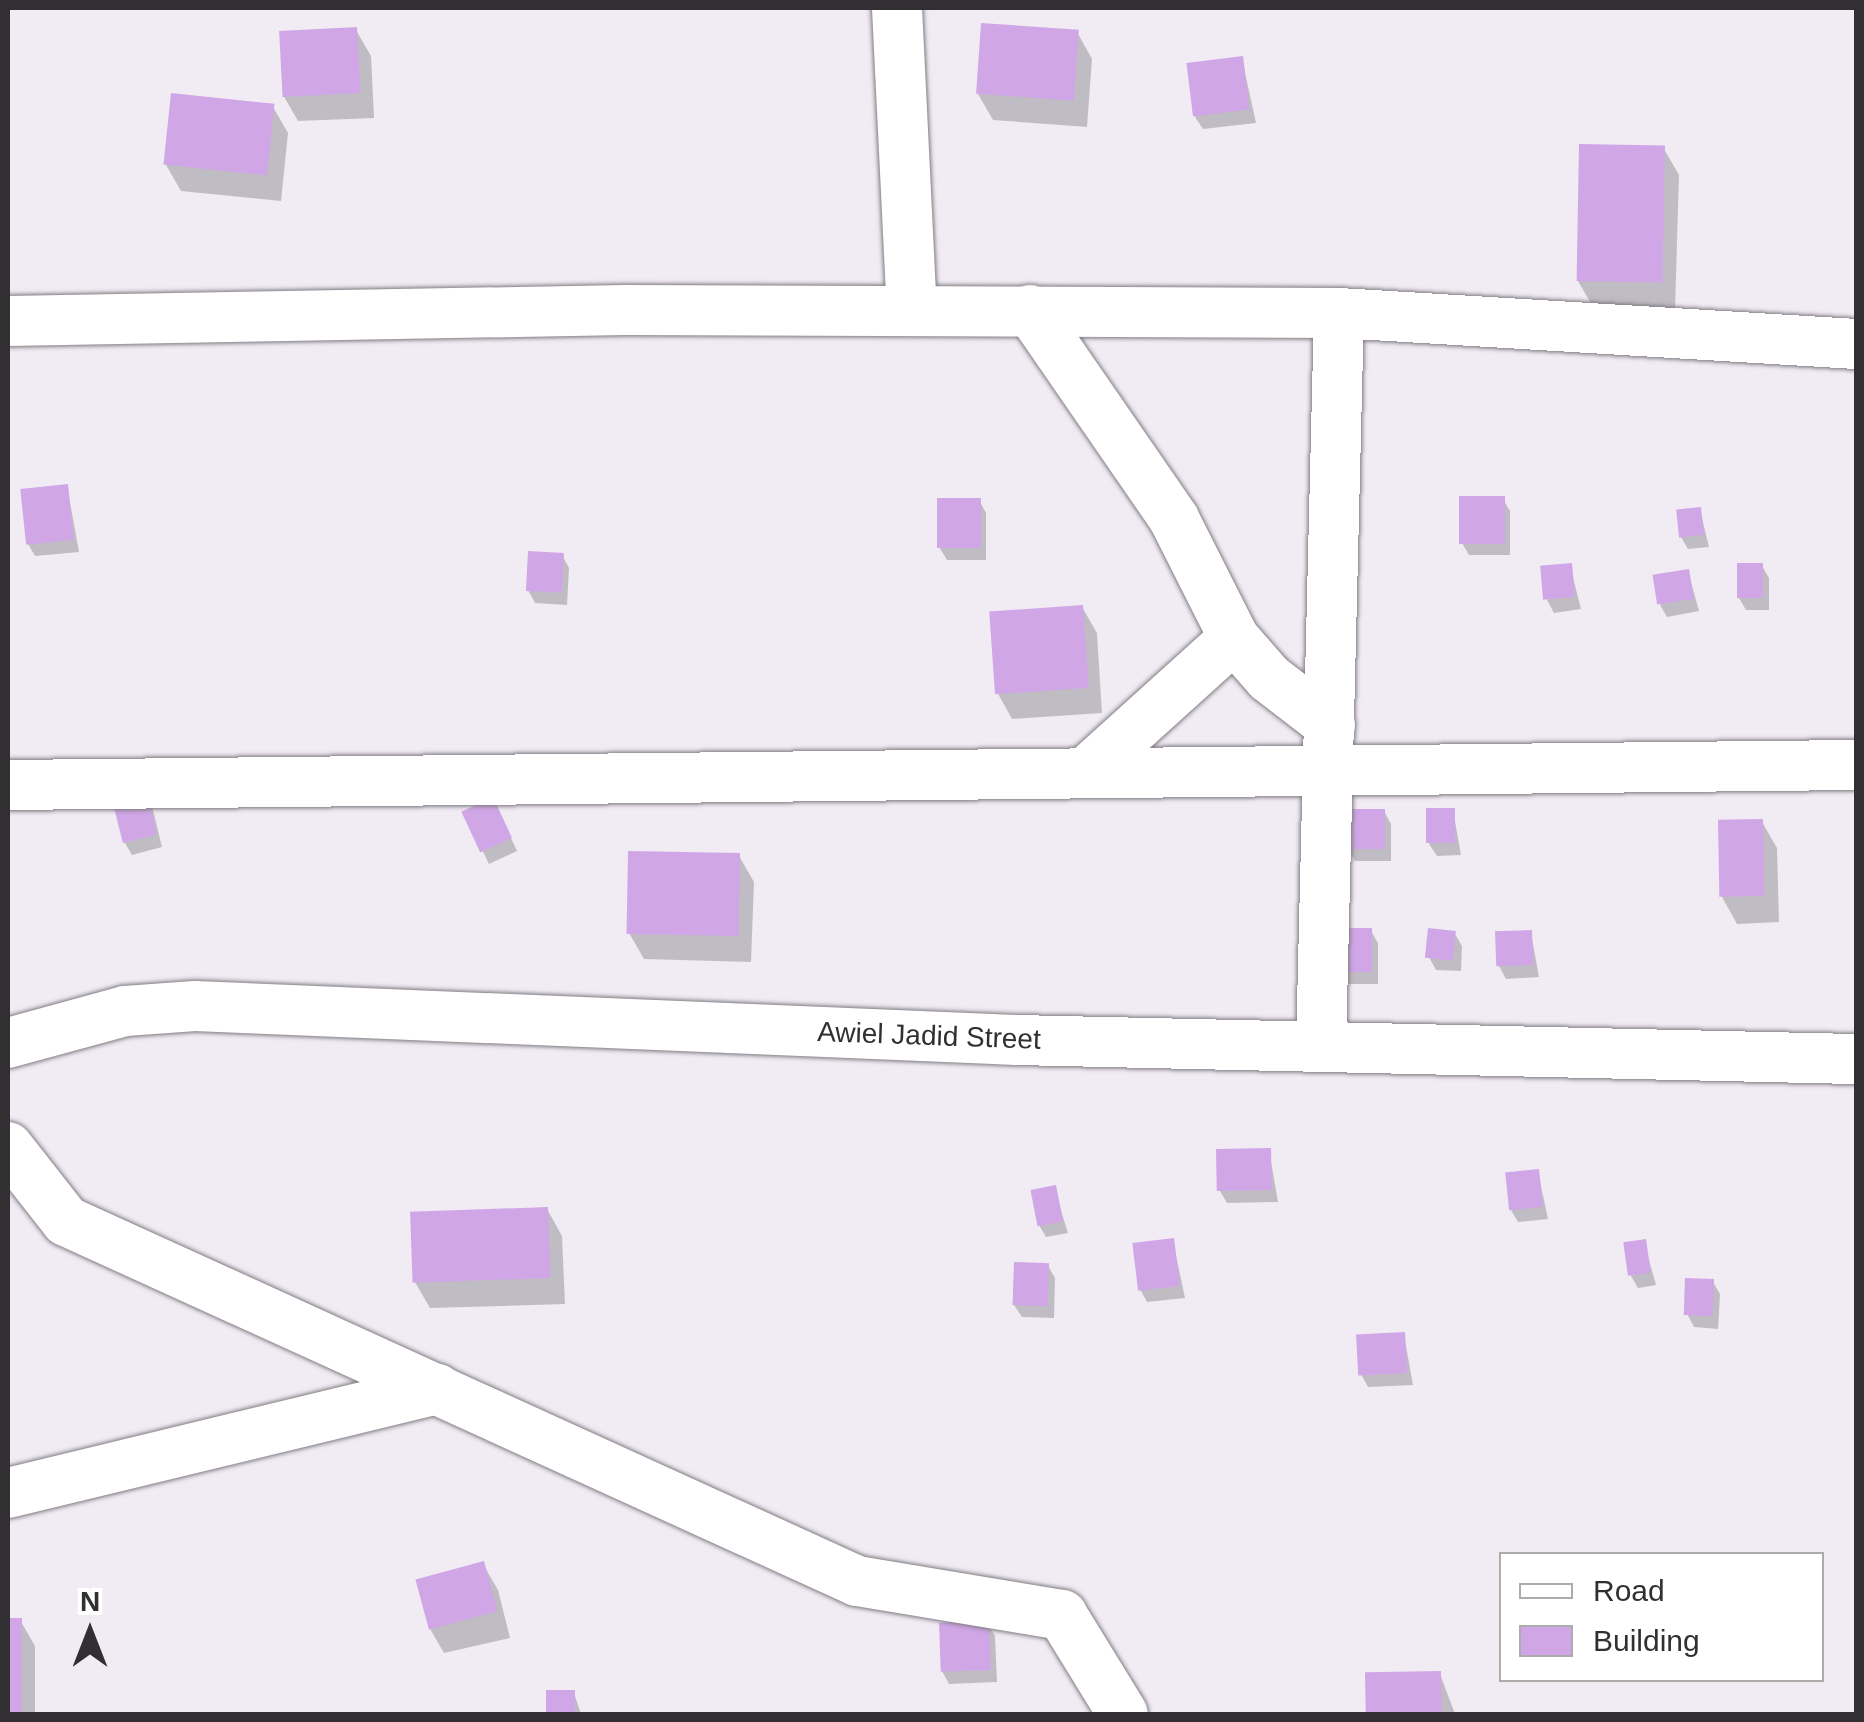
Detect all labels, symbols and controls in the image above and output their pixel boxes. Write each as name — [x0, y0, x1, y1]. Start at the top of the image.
street label: Awiel Jadid Street — [817, 1015, 1041, 1057]
legend — [1499, 1552, 1824, 1682]
text: Road — [1593, 1574, 1665, 1607]
north arrow — [40, 1582, 140, 1682]
text: N — [80, 1586, 100, 1617]
text: Building — [1593, 1624, 1700, 1657]

